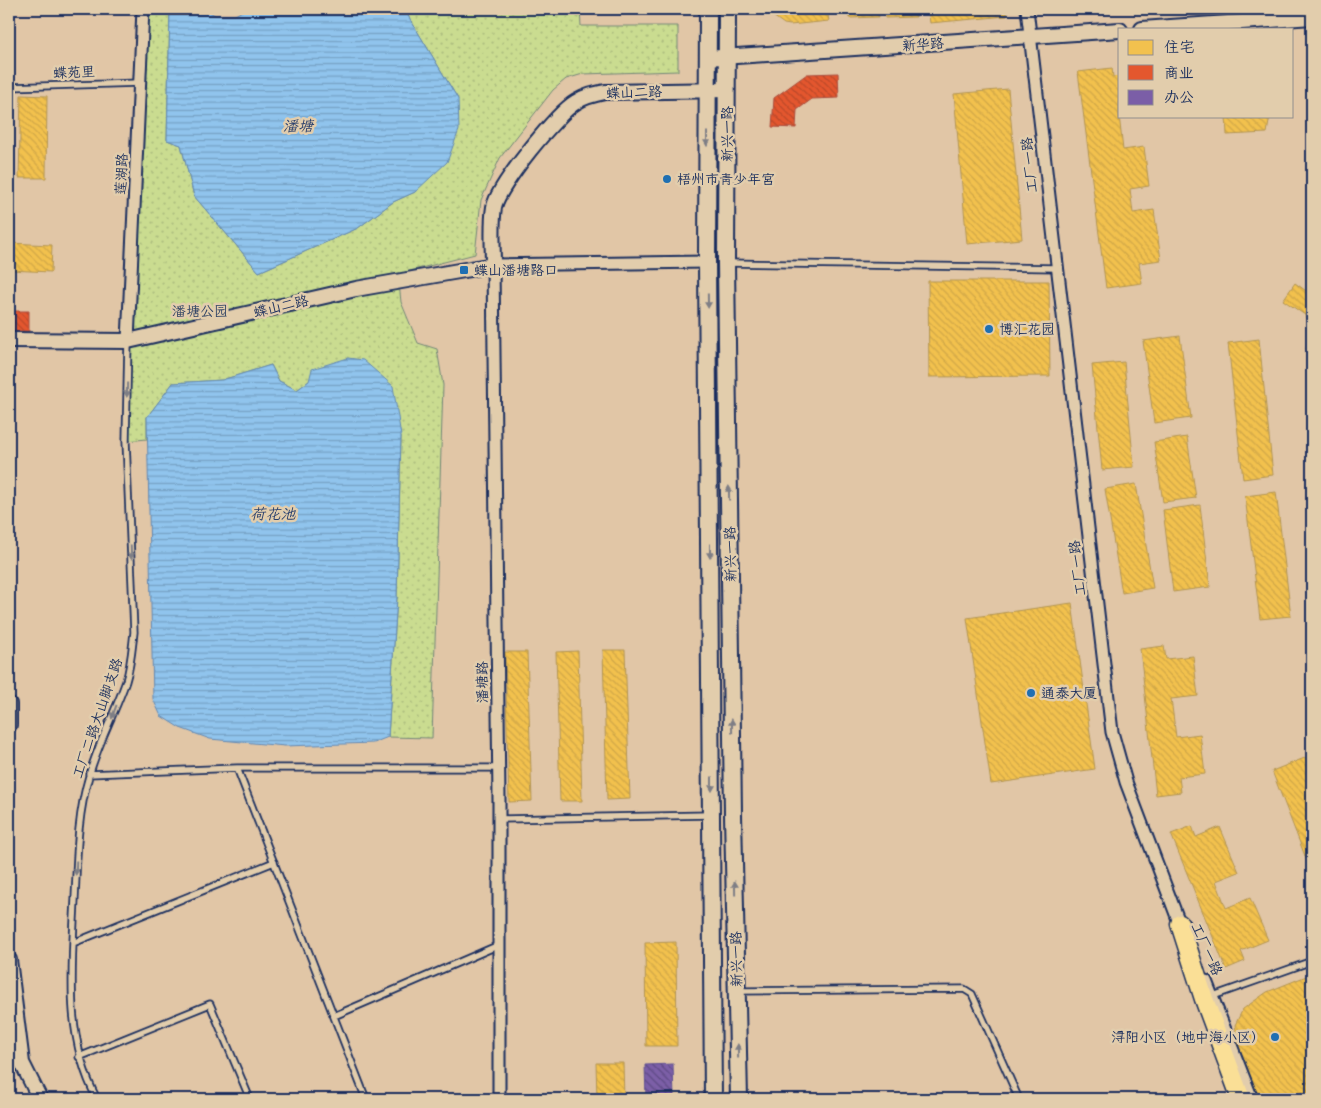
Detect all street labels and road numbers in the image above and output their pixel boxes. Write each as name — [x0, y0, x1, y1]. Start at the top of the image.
street label: 新华路 — [901, 34, 945, 54]
street label: 蝶苑里 — [53, 62, 95, 82]
street label: 蝶山二路 — [606, 82, 662, 102]
street label: 新兴一路 — [718, 106, 736, 162]
street label: 工厂一路 — [1017, 136, 1041, 194]
street label: 莲湖路 — [111, 153, 131, 195]
street label: 蝶山二路 — [252, 291, 310, 321]
street label: 新兴一路 — [721, 526, 739, 582]
street label: 工厂一路 — [1065, 539, 1089, 597]
street label: 工厂二路大山脚支路 — [68, 656, 126, 780]
street label: 潘塘路 — [473, 661, 491, 703]
street label: 工厂一路 — [1187, 920, 1227, 978]
street label: 新兴一路 — [727, 931, 745, 987]

